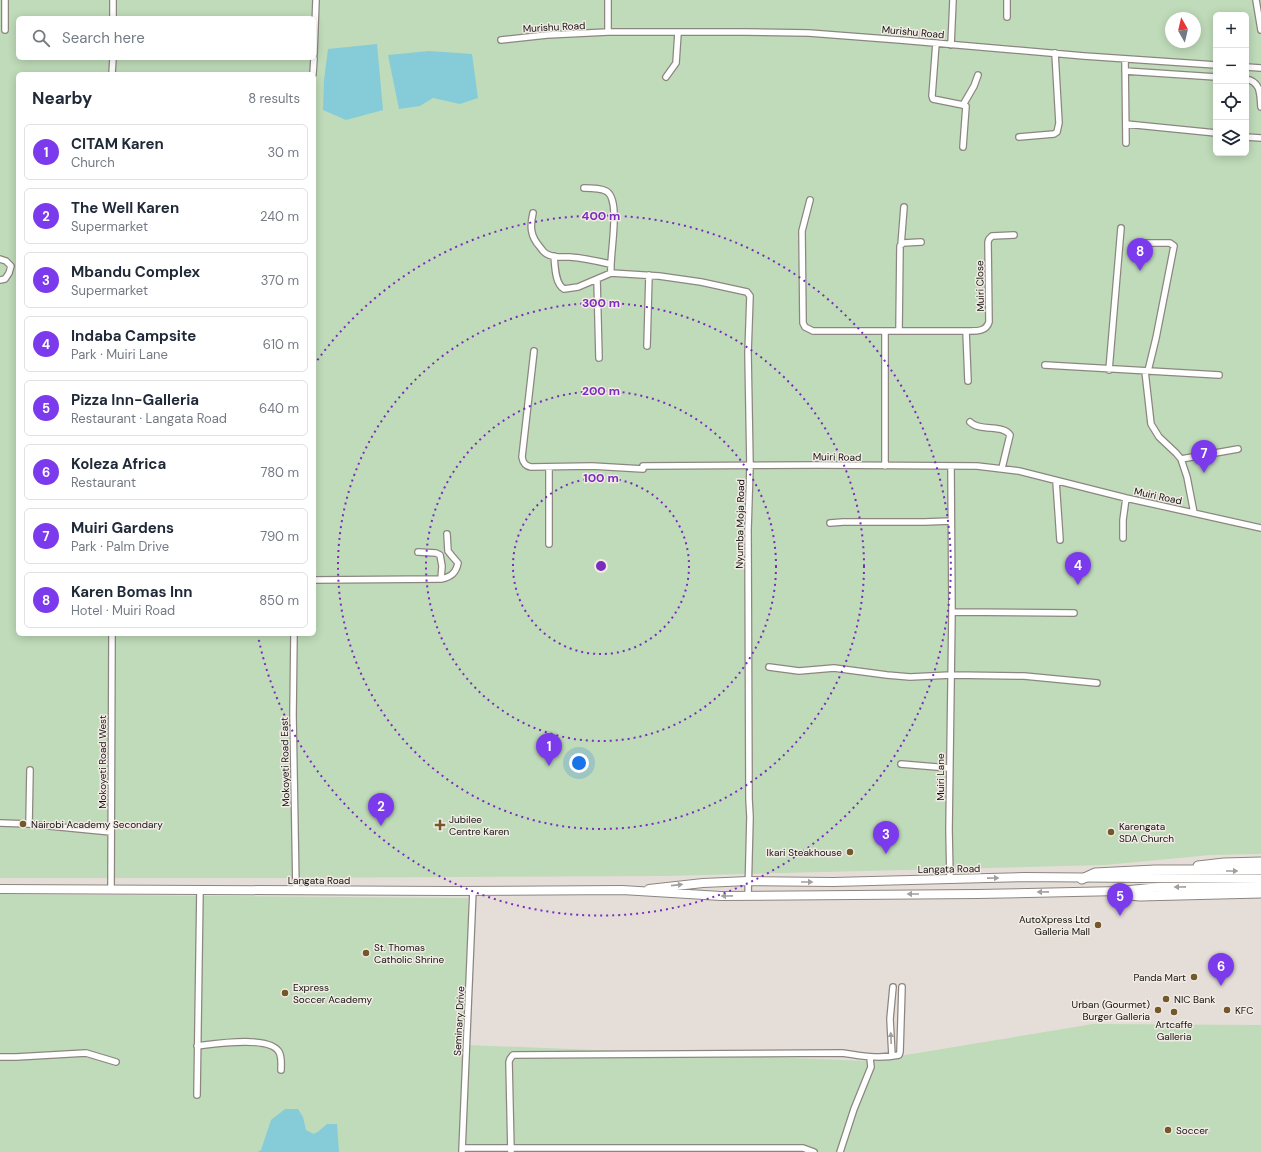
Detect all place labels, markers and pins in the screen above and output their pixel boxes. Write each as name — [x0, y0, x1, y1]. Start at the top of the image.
pin: 8 — [1127, 238, 1153, 271]
pin: 7 — [1191, 440, 1217, 473]
pin: 4 — [1065, 552, 1091, 585]
centre of rings — [594, 559, 608, 573]
pin: 1 — [536, 733, 562, 766]
pin: 2 — [368, 793, 394, 826]
place label: Jubilee Centre Karen — [449, 813, 510, 838]
place label: Nairobi Academy Secondary — [31, 818, 163, 831]
marker: Nairobi Academy Secondary — [18, 819, 28, 829]
marker: Jubilee Centre Karen — [434, 819, 446, 831]
place label: Karengata SDA Church — [1119, 820, 1174, 845]
pin: 3 — [873, 821, 899, 854]
marker: Karengata SDA Church — [1106, 827, 1116, 837]
place label: Ikari Steakhouse — [767, 846, 842, 859]
marker: Ikari Steakhouse — [845, 847, 855, 857]
pin: 5 — [1107, 883, 1133, 916]
place label: AutoXpress Ltd Galleria Mall — [1019, 913, 1090, 938]
marker: AutoXpress Ltd Galleria Mall — [1093, 920, 1103, 930]
place label: St. Thomas Catholic Shrine — [374, 941, 444, 966]
marker: St. Thomas Catholic Shrine — [361, 948, 371, 958]
pin: 6 — [1208, 953, 1234, 986]
place label: Panda Mart — [1133, 971, 1186, 984]
marker: Panda Mart — [1189, 972, 1199, 982]
place label: Express Soccer Academy — [293, 981, 372, 1006]
marker: Express Soccer Academy — [280, 988, 290, 998]
place label: NIC Bank — [1174, 993, 1215, 1006]
marker: NIC Bank — [1161, 994, 1171, 1004]
place label: Urban (Gourmet) Burger Galleria — [1072, 998, 1150, 1023]
place label: KFC — [1235, 1004, 1253, 1017]
marker: Urban (Gourmet) Burger Galleria — [1153, 1005, 1163, 1015]
marker: KFC — [1222, 1005, 1232, 1015]
marker: Artcaffe Galleria — [1169, 1007, 1179, 1017]
place label: Artcaffe Galleria — [1155, 1018, 1193, 1043]
place label: Soccer — [1176, 1124, 1209, 1137]
marker: Soccer — [1163, 1125, 1173, 1135]

